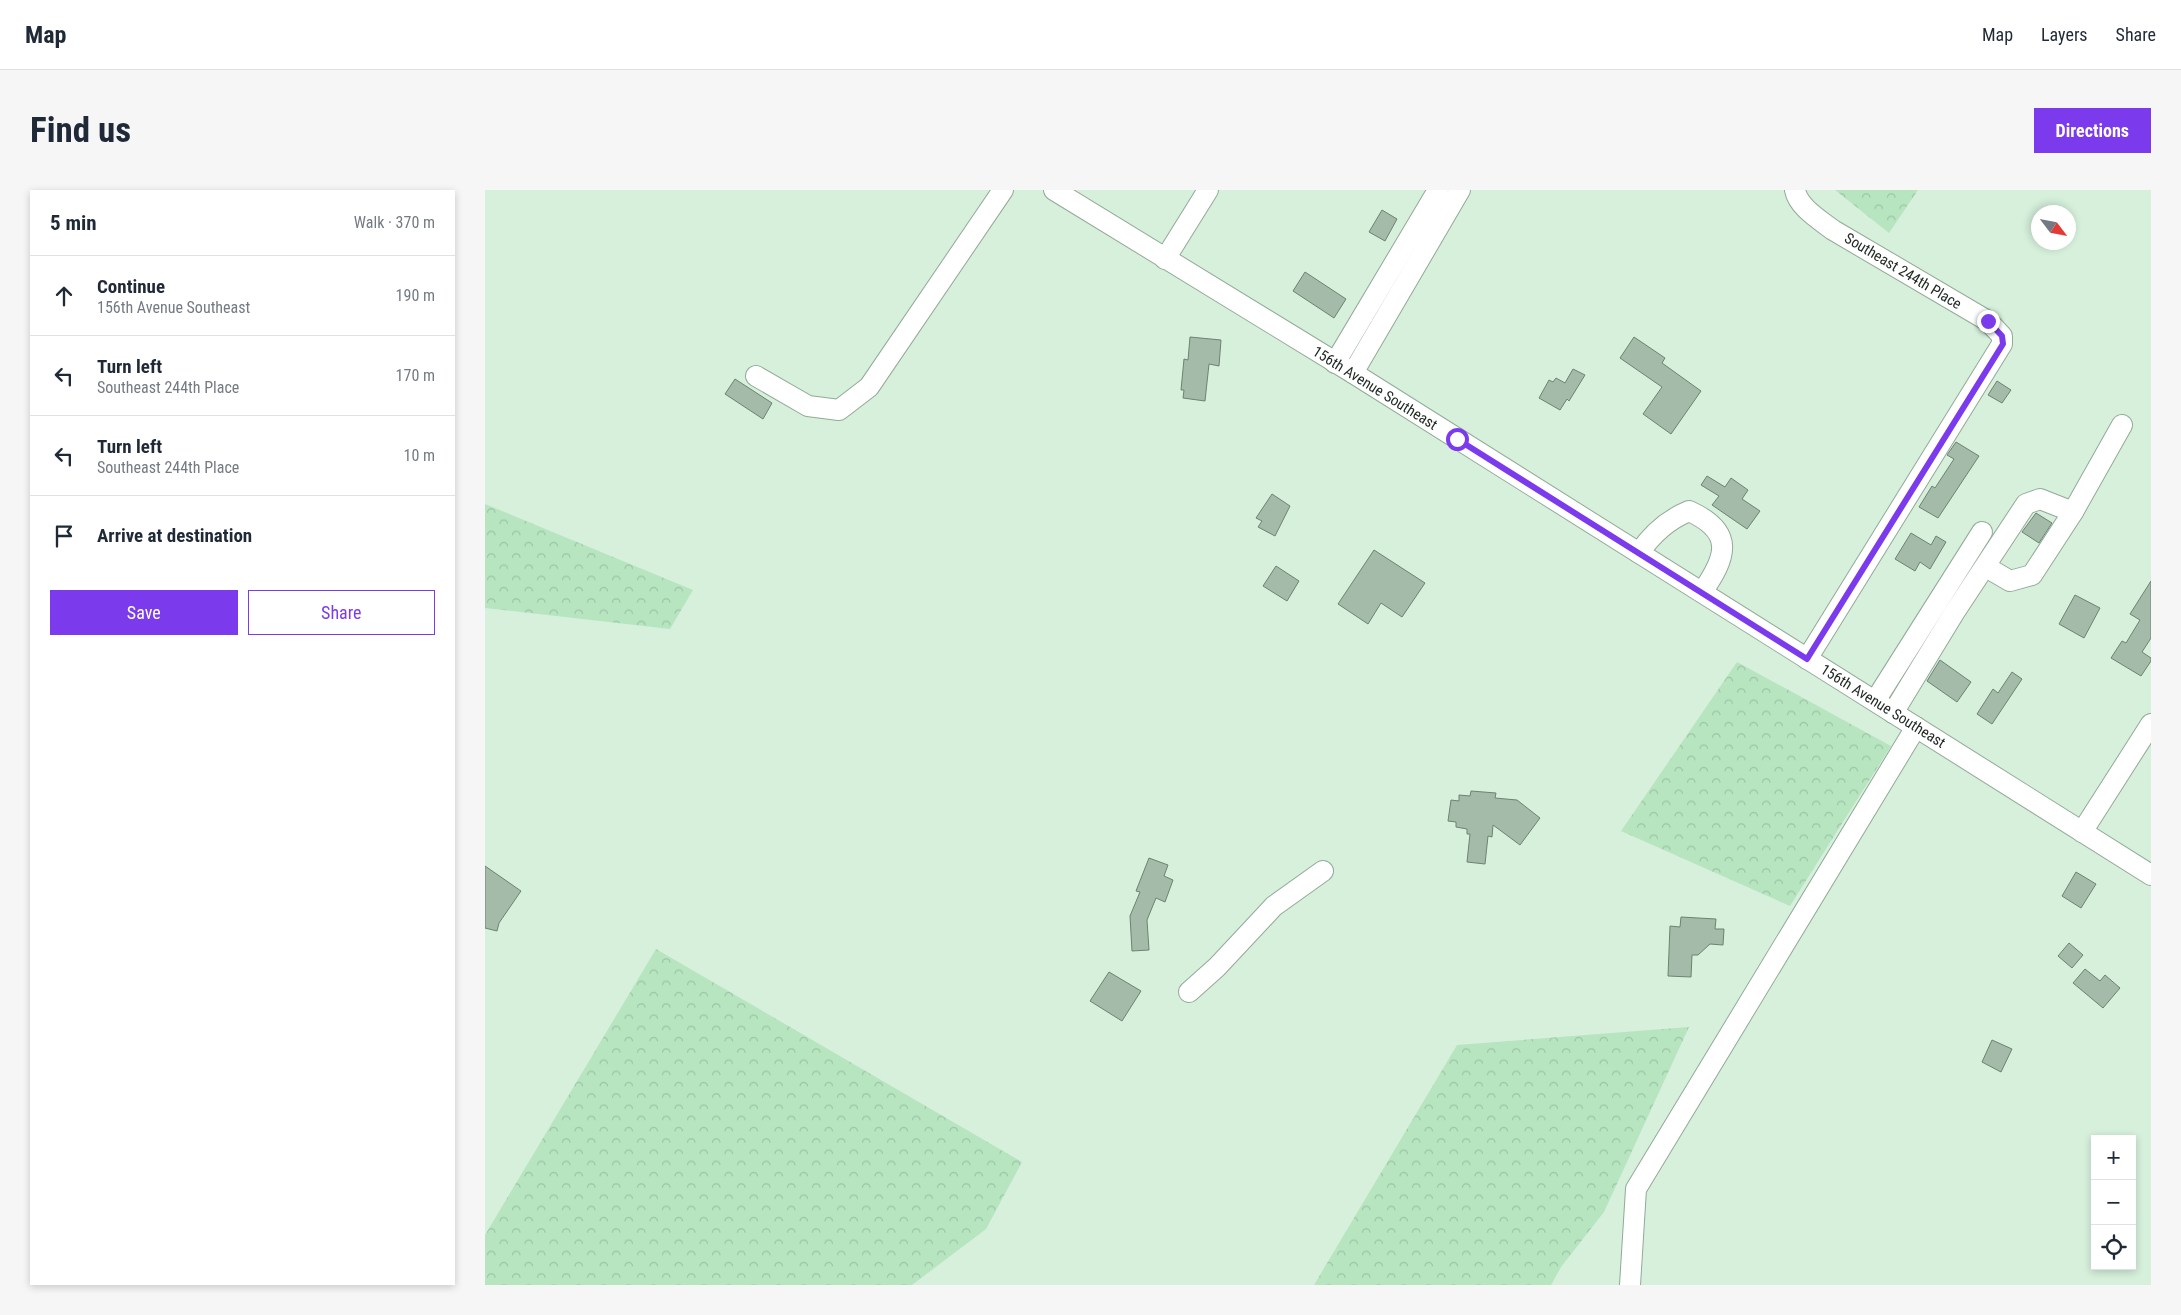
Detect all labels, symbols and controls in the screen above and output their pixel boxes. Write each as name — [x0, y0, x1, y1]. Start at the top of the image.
text: Map — [25, 21, 66, 49]
text: Map — [1982, 24, 2013, 45]
text: Layers — [2041, 24, 2088, 45]
text: Share — [2116, 24, 2156, 45]
button: Directions — [2034, 108, 2151, 153]
text: Find us — [30, 110, 131, 151]
north arrow — [2031, 205, 2076, 250]
text: 5 min — [50, 211, 97, 235]
text: Walk · 370 m — [354, 213, 435, 232]
street label: Southeast 244th Place — [1841, 229, 1965, 313]
text: Continue — [97, 275, 165, 298]
icon: ahead — [50, 282, 78, 310]
text: 190 m — [396, 286, 435, 305]
text: 156th Avenue Southeast — [97, 298, 250, 317]
route end — [1977, 310, 2000, 333]
street label: 156th Avenue Southeast — [1309, 342, 1441, 434]
text: Turn left — [97, 355, 162, 378]
icon: left — [50, 362, 78, 390]
text: 170 m — [396, 366, 435, 385]
text: Southeast 244th Place — [97, 378, 239, 397]
route start — [1446, 428, 1469, 451]
text: Turn left — [97, 435, 162, 458]
icon: left — [50, 442, 78, 470]
text: 10 m — [403, 446, 435, 465]
text: Southeast 244th Place — [97, 458, 239, 477]
icon: arrive — [50, 522, 78, 550]
text: Arrive at destination — [97, 524, 252, 547]
button: Save — [50, 590, 238, 635]
button: Share — [248, 590, 435, 635]
street label: 156th Avenue Southeast — [1817, 660, 1949, 752]
map controls — [2091, 1135, 2136, 1270]
button: + — [2091, 1135, 2136, 1180]
button: − — [2091, 1180, 2136, 1225]
button: locate — [2091, 1225, 2136, 1270]

